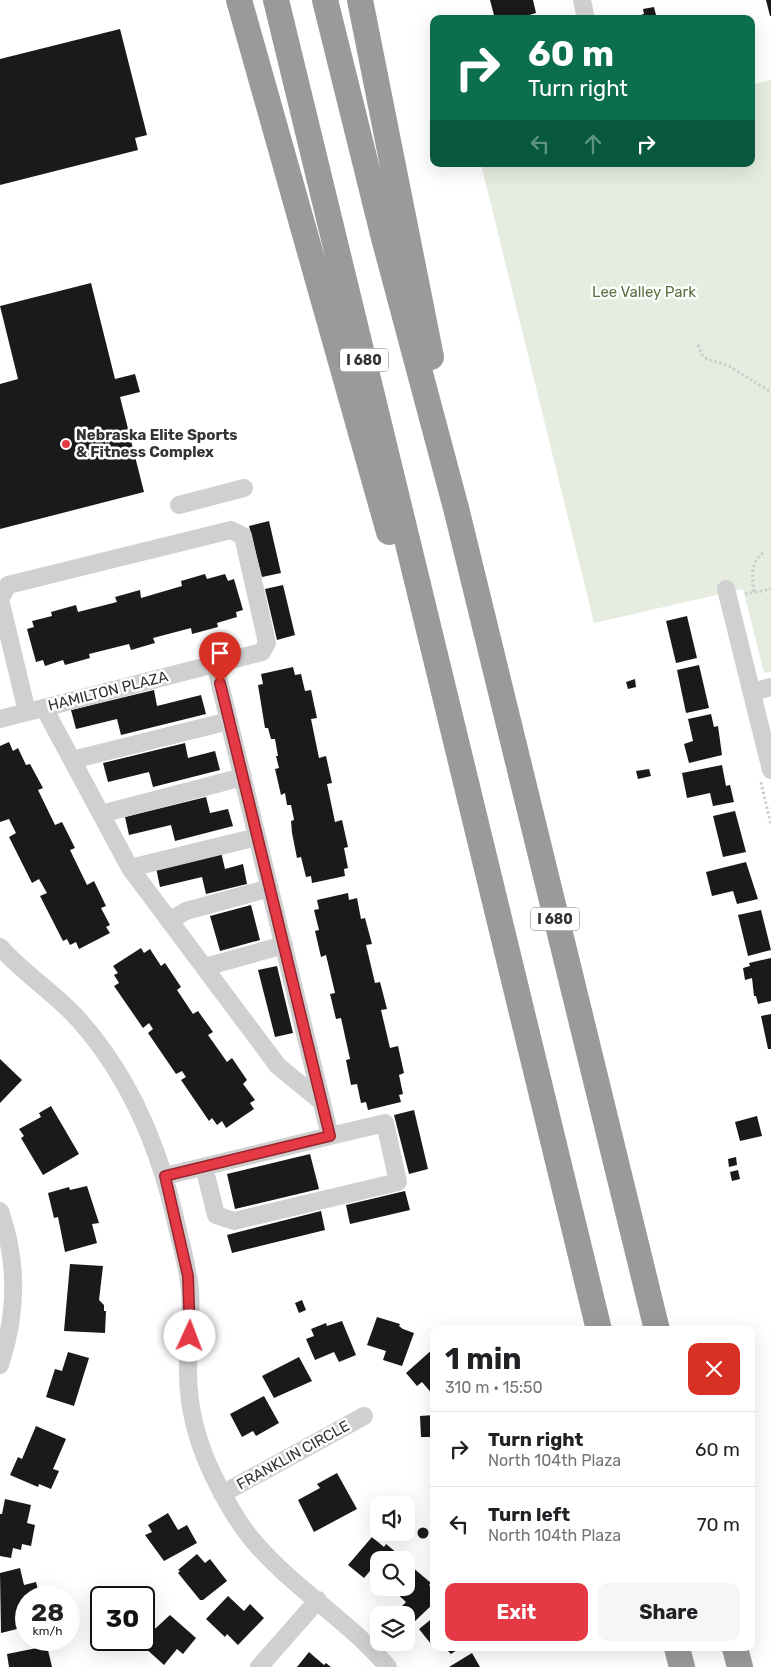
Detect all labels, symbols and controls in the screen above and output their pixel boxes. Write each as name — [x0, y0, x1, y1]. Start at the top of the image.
text: 60 m — [528, 33, 614, 75]
icon: right — [445, 35, 510, 100]
text: Turn right — [528, 75, 628, 102]
icon: left — [526, 130, 554, 158]
icon: ahead — [579, 130, 607, 158]
icon: right — [632, 130, 660, 158]
park label: Lee Valley Park — [592, 283, 696, 301]
road number: I 680 — [340, 348, 388, 372]
place label: Nebraska Elite Sports & Fitness Complex — [76, 426, 238, 461]
marker: Nebraska Elite Sports & Fitness Complex — [60, 438, 72, 450]
pin — [199, 632, 241, 683]
icon: arrive — [206, 639, 234, 667]
street label: HAMILTON PLAZA — [46, 667, 170, 715]
road number: I 680 — [531, 908, 579, 931]
position arrow — [163, 1309, 215, 1361]
text: 1 min — [445, 1341, 522, 1377]
button: close — [688, 1343, 740, 1395]
text: 310 m · 15:50 — [445, 1378, 543, 1397]
street label: FRANKLIN CIRCLE — [233, 1417, 353, 1493]
text: Turn right — [488, 1428, 583, 1451]
icon: right — [445, 1435, 473, 1463]
text: 60 m — [695, 1438, 740, 1461]
text: North 104th Plaza — [488, 1451, 621, 1470]
map controls — [370, 1496, 415, 1651]
button: sound — [370, 1496, 415, 1541]
text: Turn left — [488, 1503, 570, 1526]
icon: left — [445, 1510, 473, 1538]
text: 70 m — [697, 1513, 740, 1536]
text: North 104th Plaza — [488, 1526, 621, 1545]
button: search — [370, 1551, 415, 1596]
button: Exit — [445, 1583, 588, 1641]
button: Share — [598, 1583, 740, 1641]
speed limit sign: 30 — [90, 1586, 155, 1651]
text: 28 — [31, 1598, 64, 1627]
button: layers — [370, 1606, 415, 1651]
text: km/h — [33, 1624, 62, 1638]

